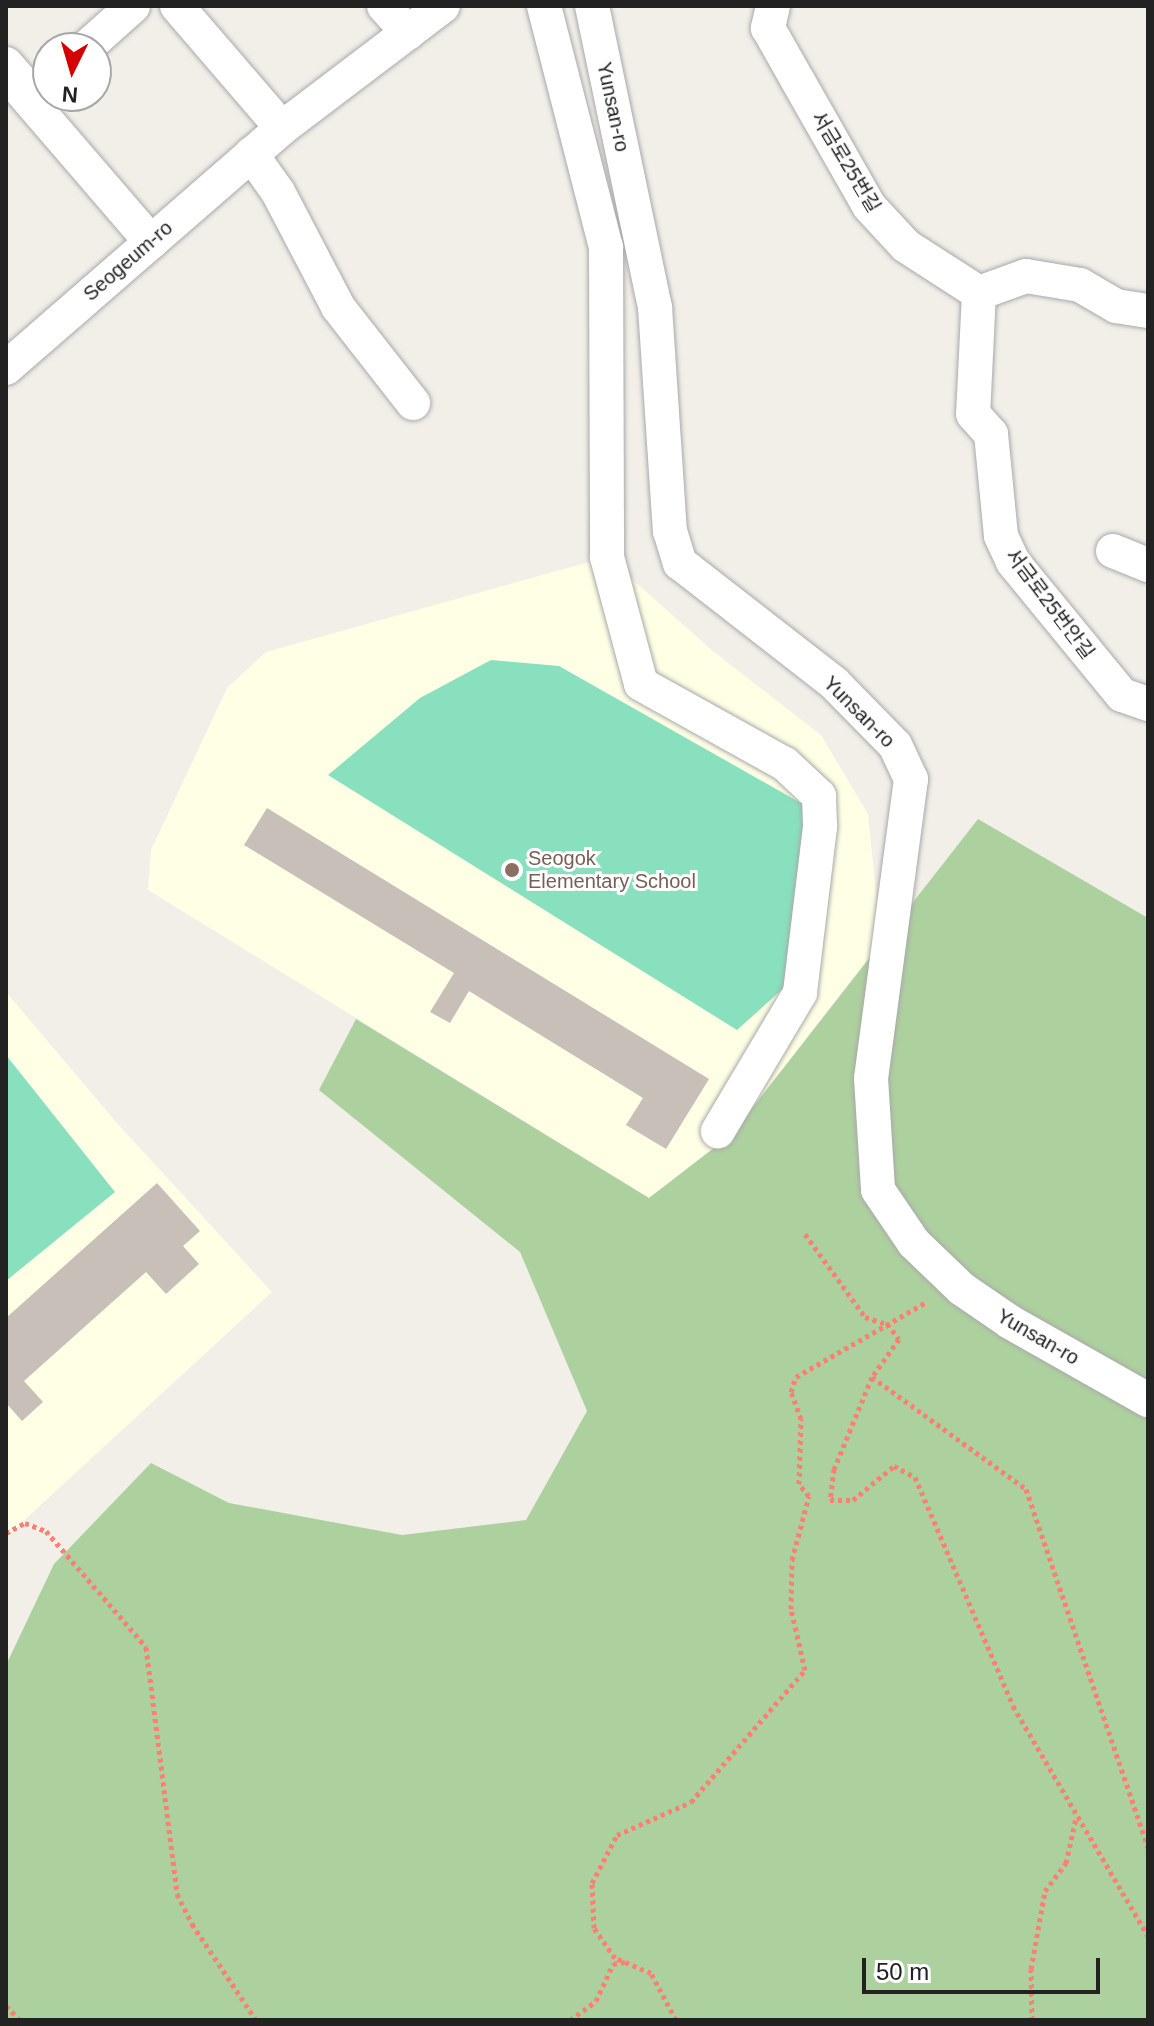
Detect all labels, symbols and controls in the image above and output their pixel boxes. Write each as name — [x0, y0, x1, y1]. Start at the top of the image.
north arrow — [32, 32, 112, 112]
street label: Yunsan-ro — [592, 60, 634, 154]
text: N — [61, 81, 79, 108]
street label: 서금로25번길 — [806, 107, 886, 217]
street label: Seogeum-ro — [79, 216, 177, 306]
street label: 서금로25번안길 — [1001, 544, 1099, 664]
street label: Yunsan-ro — [818, 671, 900, 753]
place label: Seogok Elementary School — [528, 846, 696, 893]
marker: Seogok Elementary School — [503, 861, 521, 879]
street label: Yunsan-ro — [993, 1304, 1083, 1370]
scale bar — [866, 1942, 1104, 1992]
text: 50 m — [876, 1958, 929, 1985]

